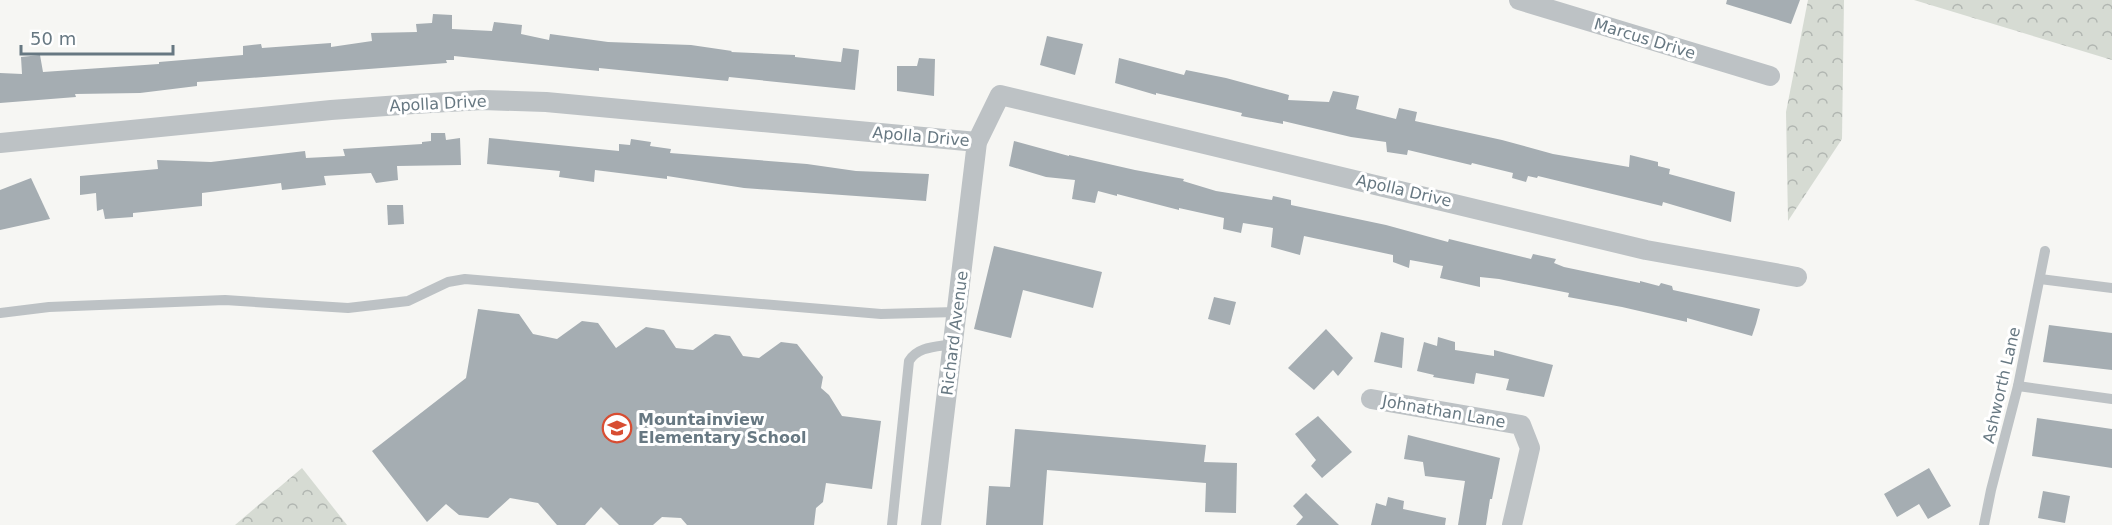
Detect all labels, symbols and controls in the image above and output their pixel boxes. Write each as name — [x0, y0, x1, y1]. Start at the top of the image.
street label: Marcus Drive — [1592, 14, 1698, 63]
scale bar — [21, 18, 172, 56]
text: 50 m — [30, 28, 76, 49]
street label: Apolla Drive — [389, 91, 487, 116]
street label: Apolla Drive — [872, 123, 970, 150]
street label: Apolla Drive — [1354, 170, 1453, 211]
street label: Richard Avenue — [937, 270, 972, 396]
street label: Ashworth Lane — [1979, 325, 2024, 445]
street label: Johnathan Lane — [1380, 391, 1507, 432]
place label: Mountainview Elementary School — [638, 410, 806, 447]
school or university icon: Mountainview Elementary School — [601, 412, 633, 444]

